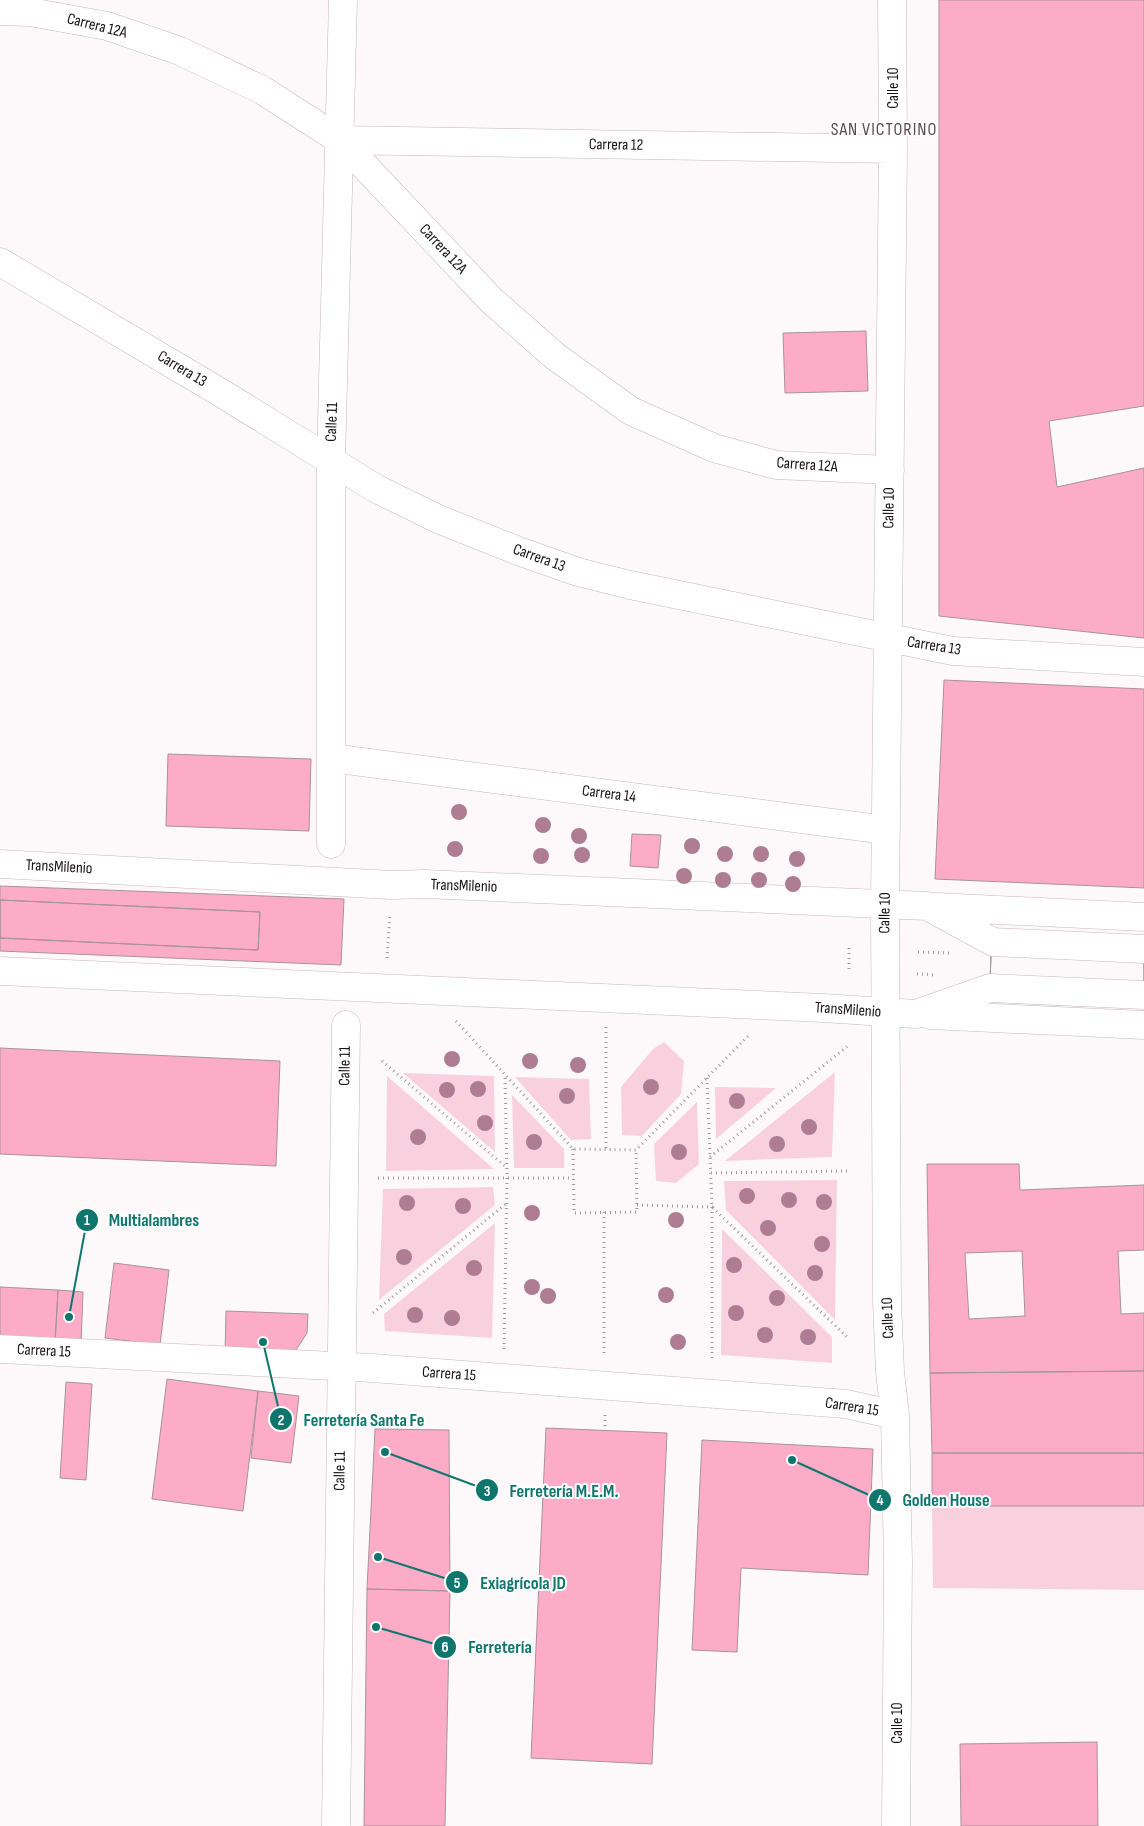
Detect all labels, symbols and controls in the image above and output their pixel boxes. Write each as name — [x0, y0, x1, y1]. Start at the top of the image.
street label: Carrera 12A — [65, 9, 129, 43]
street label: Calle 10 — [884, 67, 903, 109]
district label: SAN VICTORINO — [831, 119, 937, 140]
street label: Carrera 12 — [589, 135, 643, 155]
street label: Carrera 12A — [415, 220, 471, 278]
street label: Carrera 13 — [154, 347, 210, 391]
street label: Calle 11 — [322, 401, 342, 442]
street label: Carrera 12A — [776, 453, 838, 477]
street label: Calle 10 — [879, 487, 899, 529]
street label: Carrera 13 — [510, 540, 568, 576]
street label: Carrera 13 — [906, 632, 962, 660]
street label: Carrera 14 — [581, 781, 637, 807]
street label: TransMilenio — [25, 856, 93, 878]
street label: TransMilenio — [430, 875, 498, 897]
street label: Calle 10 — [875, 892, 895, 934]
street label: TransMilenio — [814, 998, 882, 1022]
street label: Calle 11 — [335, 1046, 355, 1086]
callout: Multialambres — [74, 1203, 210, 1236]
text: Multialambres — [109, 1210, 199, 1231]
text: 1 — [84, 1211, 90, 1230]
street label: Calle 10 — [878, 1297, 898, 1339]
street label: Carrera 15 — [17, 1340, 71, 1362]
street label: Carrera 15 — [421, 1363, 477, 1385]
street label: Carrera 15 — [824, 1393, 880, 1421]
callout: Ferretería Santa Fe — [269, 1403, 435, 1436]
text: Ferretería Santa Fe — [304, 1410, 424, 1431]
text: 2 — [278, 1411, 284, 1430]
street label: Calle 11 — [330, 1451, 350, 1491]
callout: Ferretería M.E.M. — [474, 1474, 629, 1507]
text: Ferretería M.E.M. — [509, 1481, 619, 1502]
text: 3 — [484, 1482, 491, 1501]
callout: Golden House — [867, 1484, 1000, 1517]
text: Golden House — [902, 1490, 990, 1511]
text: 4 — [877, 1491, 884, 1510]
callout: Exiagrícola JD — [445, 1566, 575, 1599]
text: Exiagrícola JD — [480, 1573, 566, 1594]
text: 5 — [454, 1574, 461, 1593]
callout: Ferretería — [433, 1630, 541, 1663]
text: Ferretería — [468, 1637, 532, 1658]
text: 6 — [441, 1638, 449, 1657]
street label: Calle 10 — [888, 1702, 907, 1744]

